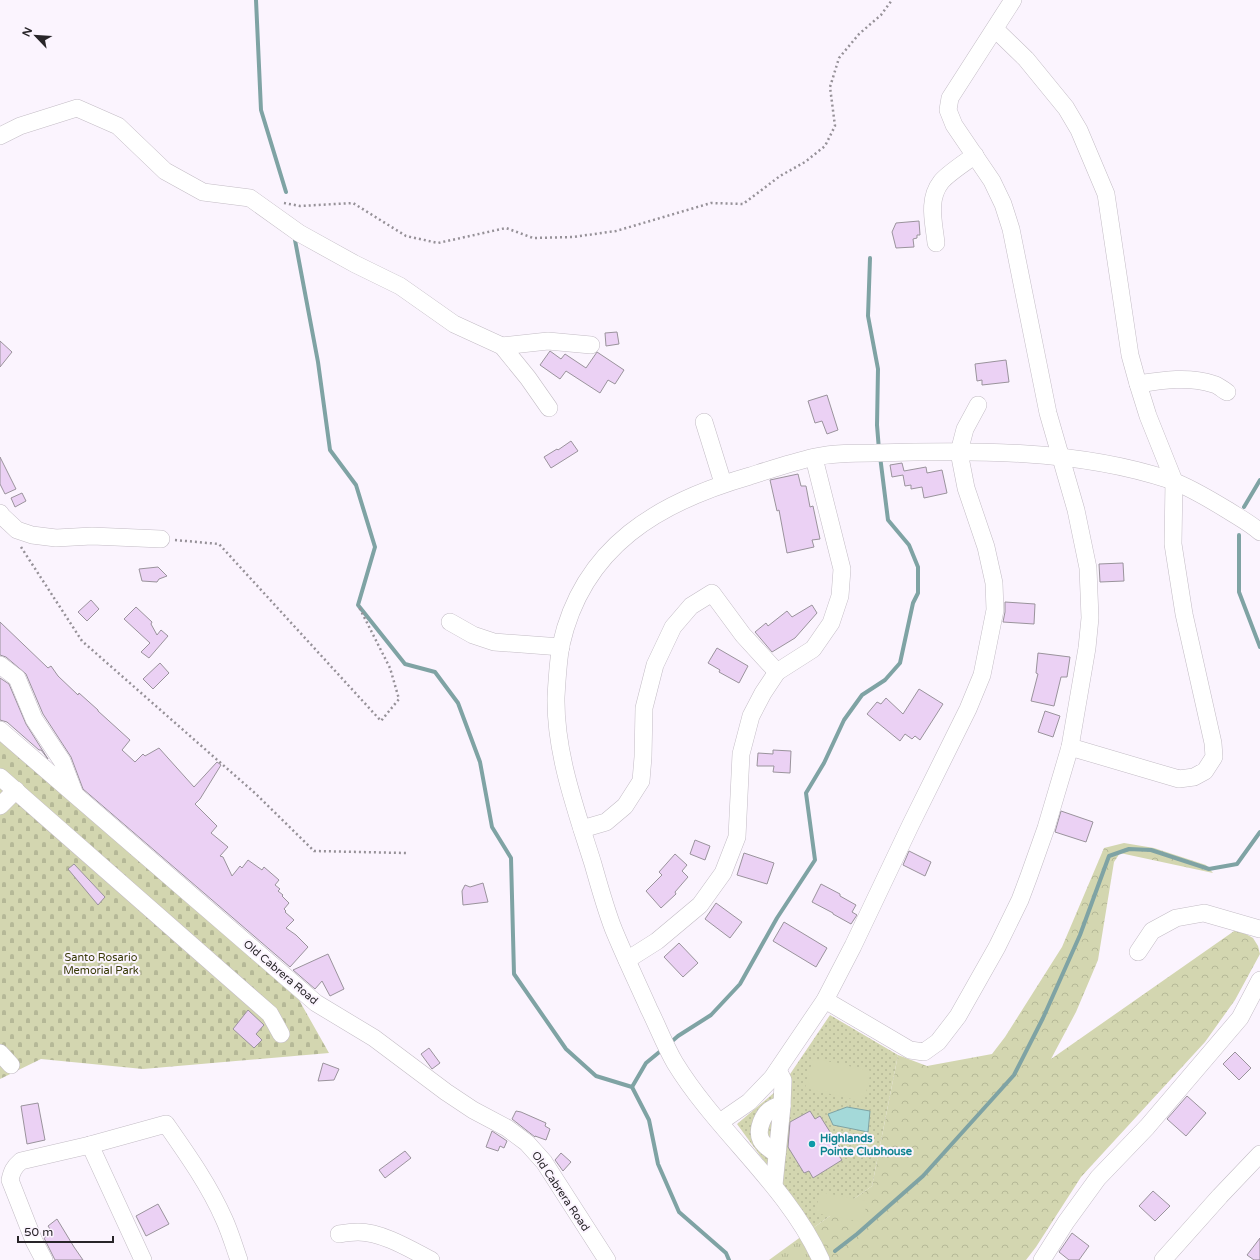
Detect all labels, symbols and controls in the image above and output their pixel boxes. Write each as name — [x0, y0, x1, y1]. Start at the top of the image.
north arrow — [16, 16, 56, 56]
text: N — [20, 25, 35, 39]
street label: Old Cabrera Road — [241, 937, 321, 1007]
park label: Santo Rosario Memorial Park — [63, 951, 139, 977]
place label: Highlands Pointe Clubhouse — [820, 1132, 913, 1158]
marker: Highlands Pointe Clubhouse — [807, 1139, 817, 1149]
street label: Old Cabrera Road — [529, 1149, 592, 1234]
scale bar — [18, 1218, 113, 1244]
text: 50 m — [24, 1225, 53, 1239]

